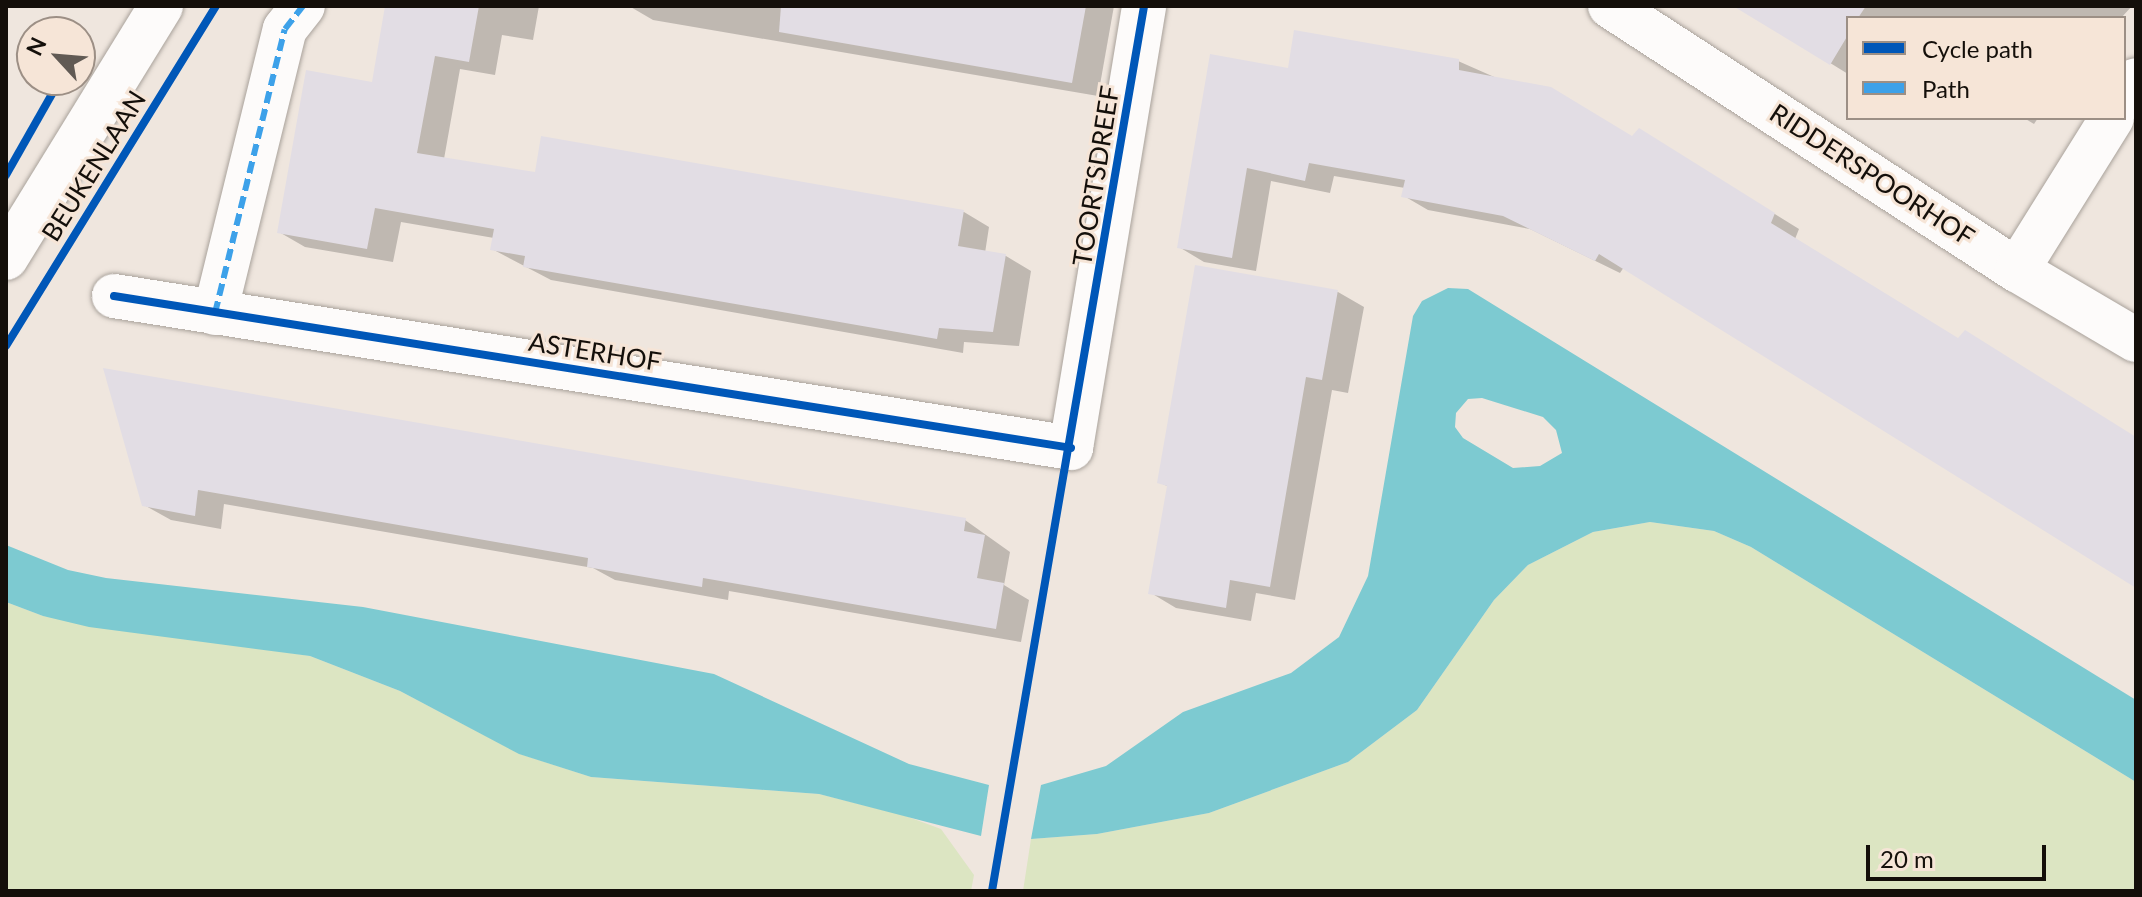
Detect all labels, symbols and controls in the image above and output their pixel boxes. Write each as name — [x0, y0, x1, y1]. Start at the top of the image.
north arrow — [16, 16, 96, 96]
legend — [1846, 16, 2126, 120]
text: N — [20, 33, 52, 60]
text: Cycle path — [1922, 34, 2033, 63]
text: Path — [1922, 74, 1970, 103]
street label: TOORTSDREEF — [1066, 84, 1126, 268]
street label: BEUKENLAAN — [35, 85, 153, 247]
street label: RIDDERSPOORHOF — [1764, 97, 1980, 253]
street label: ASTERHOF — [527, 326, 663, 378]
scale bar — [1870, 829, 2050, 879]
text: 20 m — [1880, 844, 1934, 873]

